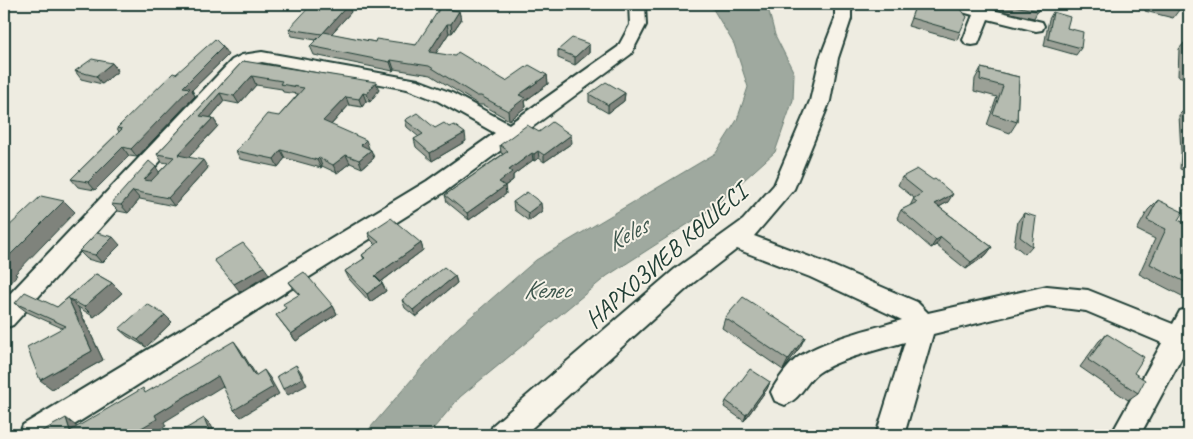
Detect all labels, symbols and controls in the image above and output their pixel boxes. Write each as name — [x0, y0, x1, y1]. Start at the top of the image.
street label: НАРХОЗИЕВ КӨШЕСІ — [578, 173, 758, 335]
water label: Keles — [600, 207, 657, 259]
water label: Келес — [524, 273, 573, 306]

